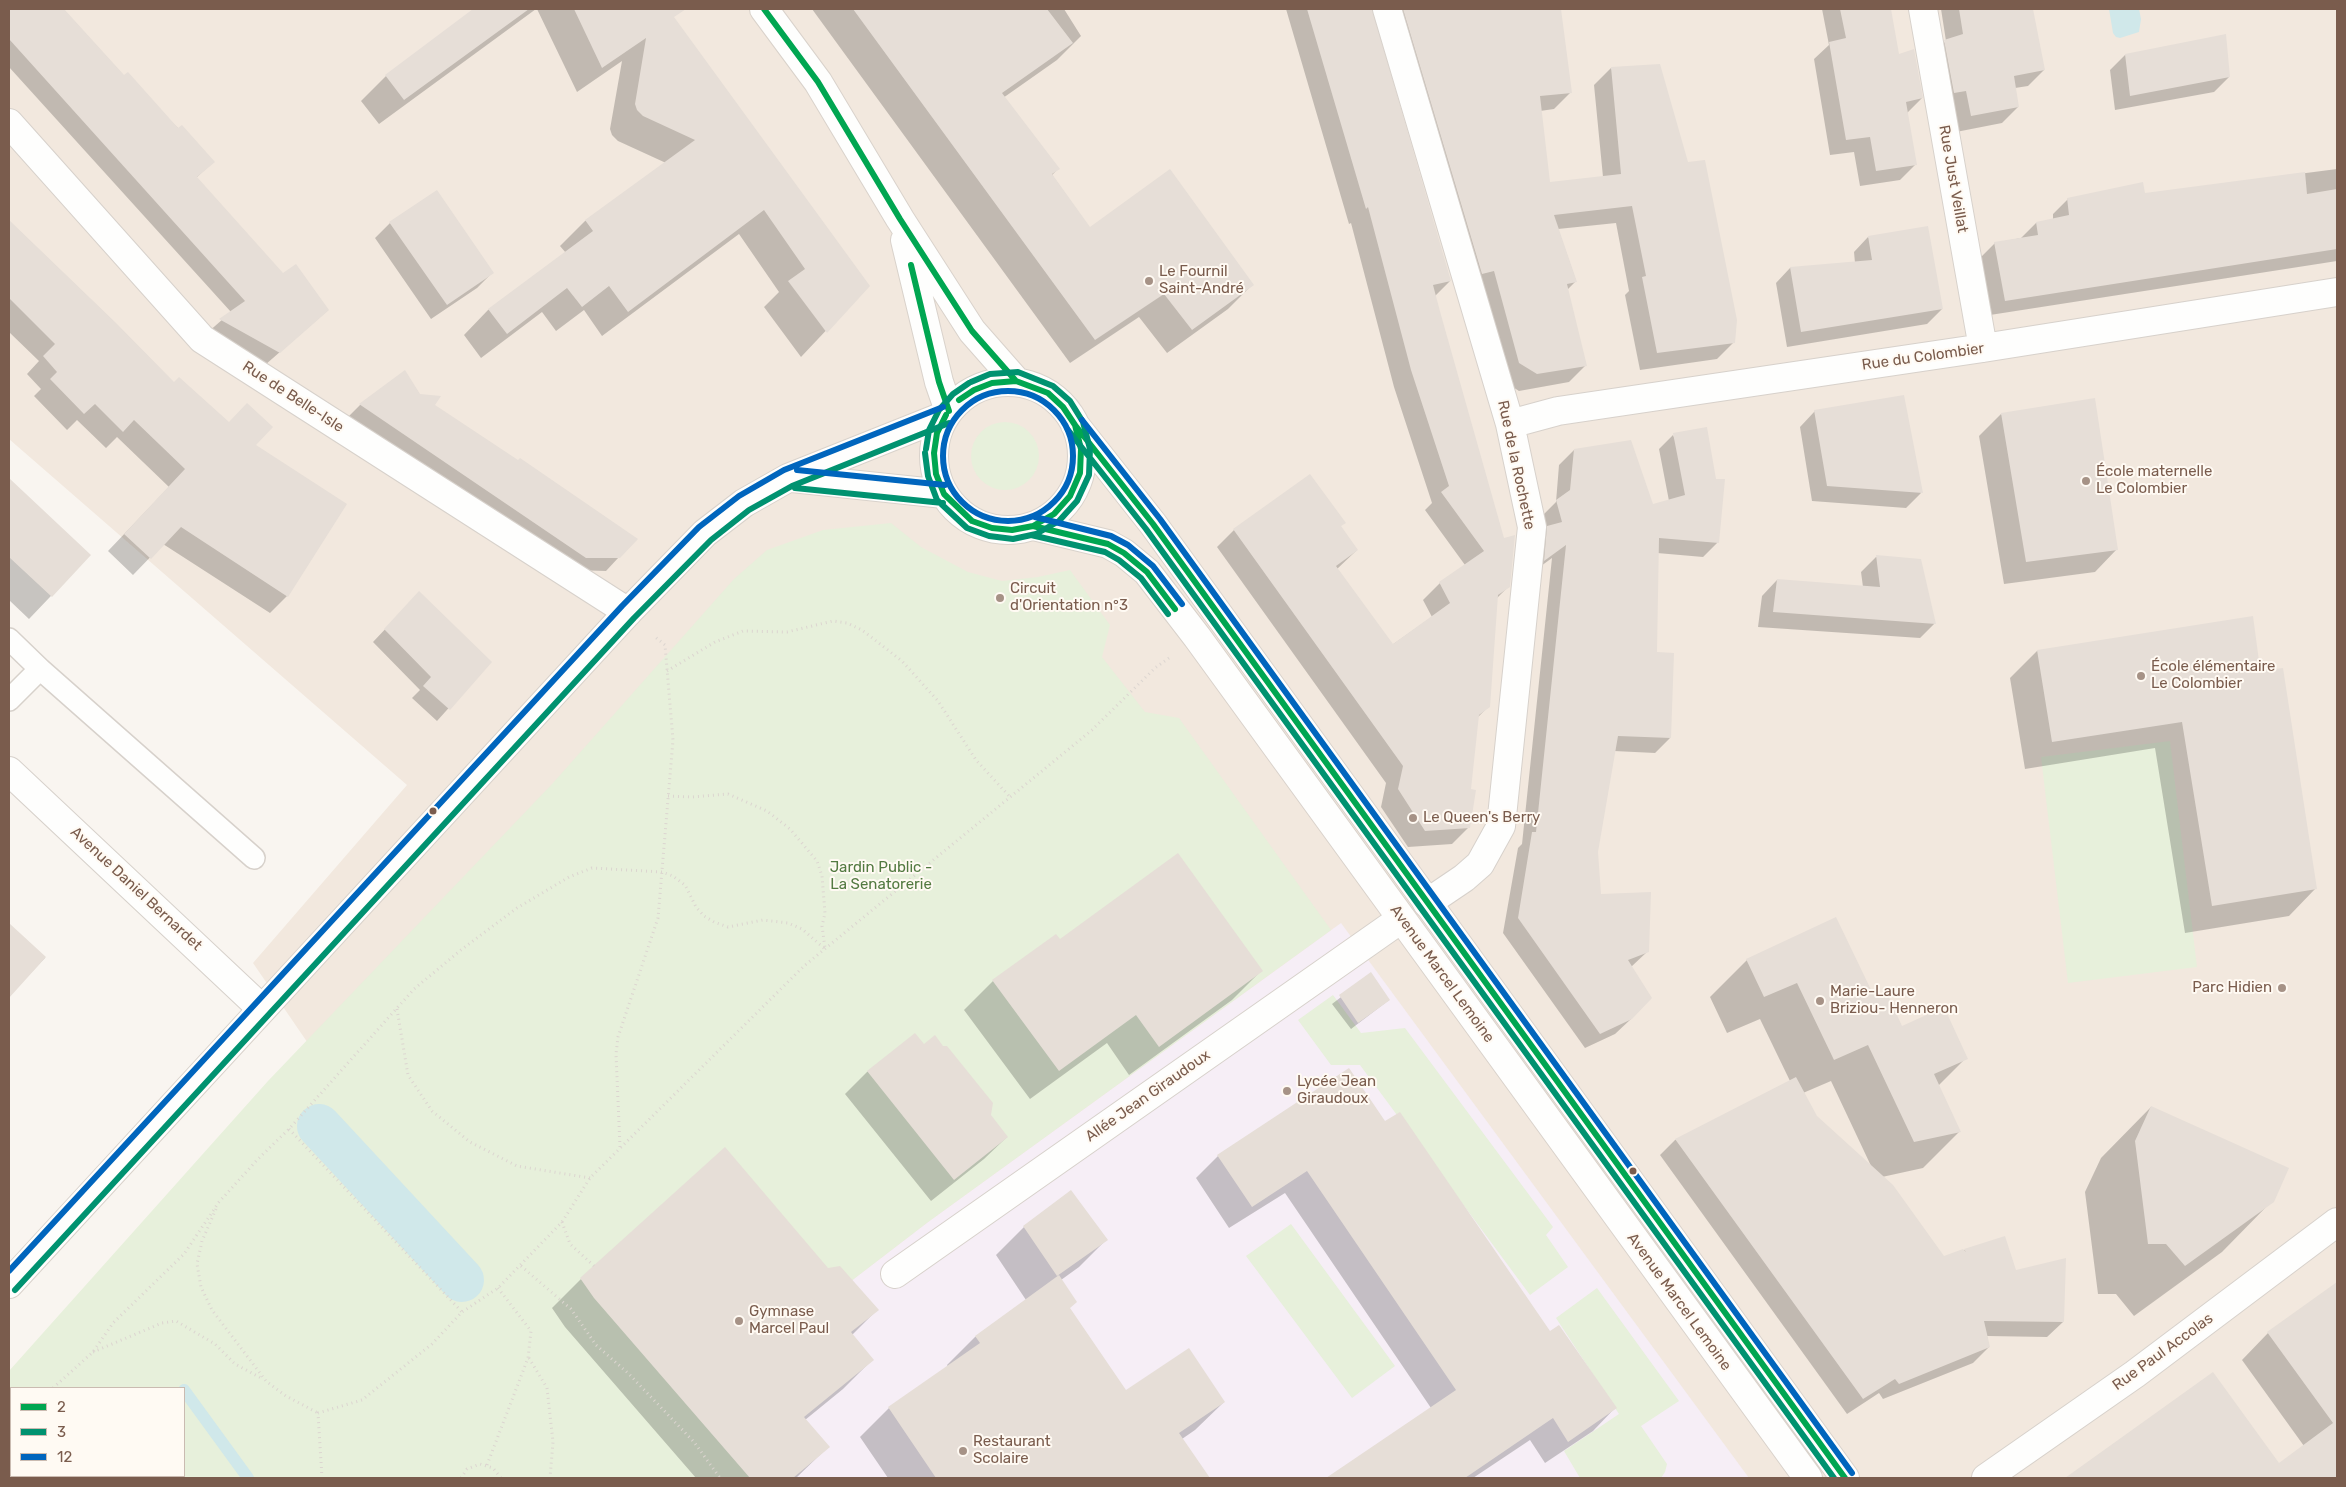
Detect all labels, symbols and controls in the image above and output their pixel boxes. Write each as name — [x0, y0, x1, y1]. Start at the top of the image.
street label: Rue Just Veillat — [1935, 124, 1971, 234]
place label: Le Fournil Saint-André — [1159, 263, 1244, 298]
marker: Le Fournil Saint-André — [1143, 275, 1155, 287]
street label: Rue du Colombier — [1861, 340, 1985, 374]
street label: Rue de Belle-Isle — [239, 358, 347, 436]
street label: Rue de la Rochette — [1493, 399, 1539, 531]
place label: École maternelle Le Colombier — [2096, 463, 2212, 498]
marker: École maternelle Le Colombier — [2080, 475, 2092, 487]
place label: Circuit d'Orientation n°3 — [1010, 580, 1128, 615]
marker: Circuit d'Orientation n°3 — [994, 592, 1006, 604]
place label: École élémentaire Le Colombier — [2151, 658, 2276, 693]
marker: École élémentaire Le Colombier — [2135, 670, 2147, 682]
unlabelled marker — [428, 806, 438, 816]
place label: Le Queen's Berry — [1423, 809, 1540, 827]
marker: Le Queen's Berry — [1407, 812, 1419, 824]
street label: Avenue Daniel Bernardet — [66, 823, 206, 955]
park label: Jardin Public - La Senatorerie — [830, 859, 932, 894]
street label: Avenue Marcel Lemoine — [1386, 902, 1498, 1046]
place label: Parc Hidien — [2192, 979, 2272, 997]
marker: Parc Hidien — [2276, 982, 2288, 994]
place label: Marie-Laure Briziou- Henneron — [1830, 983, 1958, 1018]
marker: Marie-Laure Briziou- Henneron — [1814, 995, 1826, 1007]
street label: Allée Jean Giraudoux — [1082, 1046, 1214, 1146]
place label: Lycée Jean Giraudoux — [1297, 1073, 1376, 1108]
marker: Lycée Jean Giraudoux — [1281, 1085, 1293, 1097]
unlabelled marker — [1628, 1166, 1638, 1176]
street label: Avenue Marcel Lemoine — [1623, 1230, 1735, 1374]
place label: Gymnase Marcel Paul — [749, 1303, 829, 1338]
street label: Rue Paul Accolas — [2109, 1310, 2217, 1394]
marker: Gymnase Marcel Paul — [733, 1315, 745, 1327]
legend — [10, 1387, 185, 1477]
text: 2 — [57, 1398, 66, 1416]
text: 3 — [57, 1423, 66, 1441]
place label: Restaurant Scolaire — [973, 1433, 1051, 1468]
marker: Restaurant Scolaire — [957, 1445, 969, 1457]
text: 12 — [57, 1448, 72, 1466]

